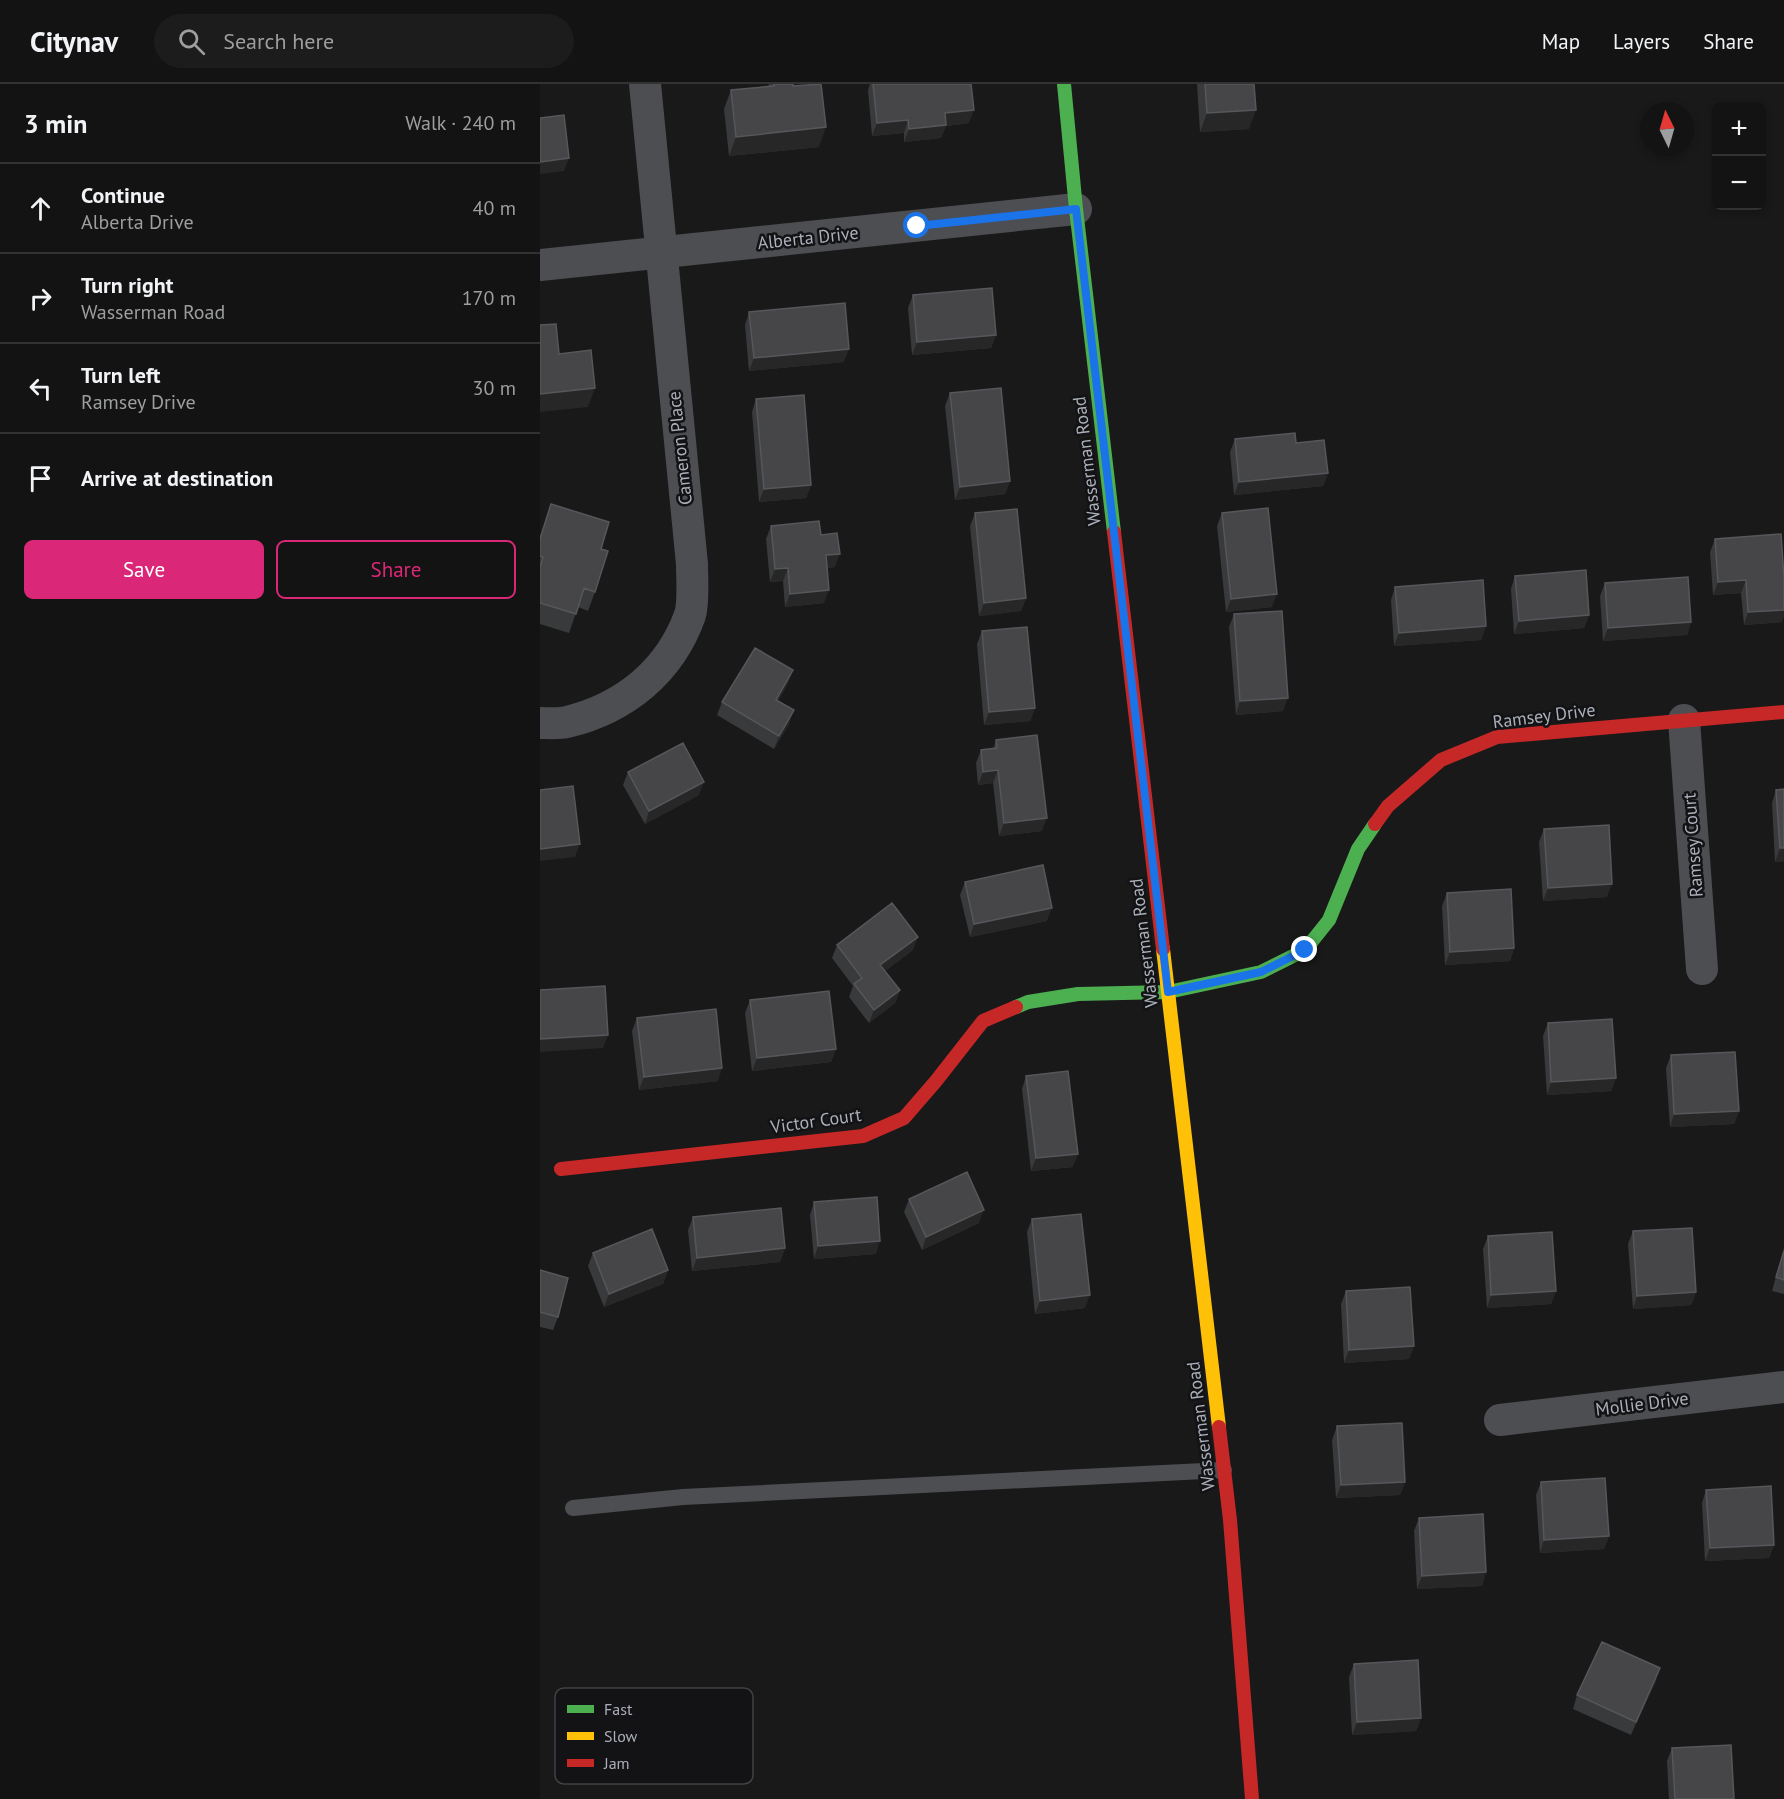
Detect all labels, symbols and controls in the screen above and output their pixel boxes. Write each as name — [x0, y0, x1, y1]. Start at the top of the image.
search box — [154, 14, 574, 68]
text: Citynav — [30, 23, 118, 60]
icon: search — [175, 25, 208, 58]
text: Search here — [223, 27, 334, 55]
text: Map — [1542, 28, 1580, 55]
text: Layers — [1613, 28, 1670, 55]
text: Share — [1703, 28, 1754, 55]
north arrow — [1640, 102, 1694, 156]
map controls — [1712, 102, 1766, 210]
button: + — [1712, 102, 1766, 156]
text: 3 min — [24, 107, 87, 140]
text: Walk · 240 m — [405, 110, 516, 136]
button: − — [1712, 156, 1766, 210]
text: Continue — [81, 181, 165, 209]
icon: ahead — [24, 192, 57, 225]
text: 40 m — [473, 195, 516, 221]
text: Alberta Drive — [81, 209, 194, 235]
route start — [903, 212, 929, 238]
street label: Alberta Drive — [756, 221, 860, 254]
text: Turn right — [81, 271, 173, 299]
icon: right — [24, 282, 57, 315]
text: 170 m — [462, 285, 516, 311]
text: Wasserman Road — [81, 299, 225, 325]
text: Turn left — [81, 361, 161, 389]
icon: left — [24, 372, 57, 405]
text: 30 m — [473, 375, 516, 401]
text: Ramsey Drive — [81, 389, 196, 415]
street label: Cameron Place — [662, 390, 697, 506]
street label: Wasserman Road — [1067, 395, 1106, 527]
icon: arrive — [24, 462, 57, 495]
text: Arrive at destination — [81, 464, 273, 492]
button: Save — [24, 540, 264, 599]
button: Share — [276, 540, 516, 599]
street label: Ramsey Drive — [1491, 698, 1597, 733]
street label: Ramsey Court — [1677, 792, 1708, 898]
street label: Wasserman Road — [1124, 877, 1163, 1009]
route end — [1291, 936, 1317, 962]
street label: Victor Court — [768, 1103, 863, 1138]
street label: Wasserman Road — [1181, 1360, 1220, 1492]
street label: Mollie Drive — [1594, 1386, 1690, 1421]
legend — [555, 1688, 753, 1784]
text: Fast — [604, 1699, 633, 1719]
text: Slow — [604, 1726, 638, 1746]
text: Jam — [603, 1753, 630, 1773]

